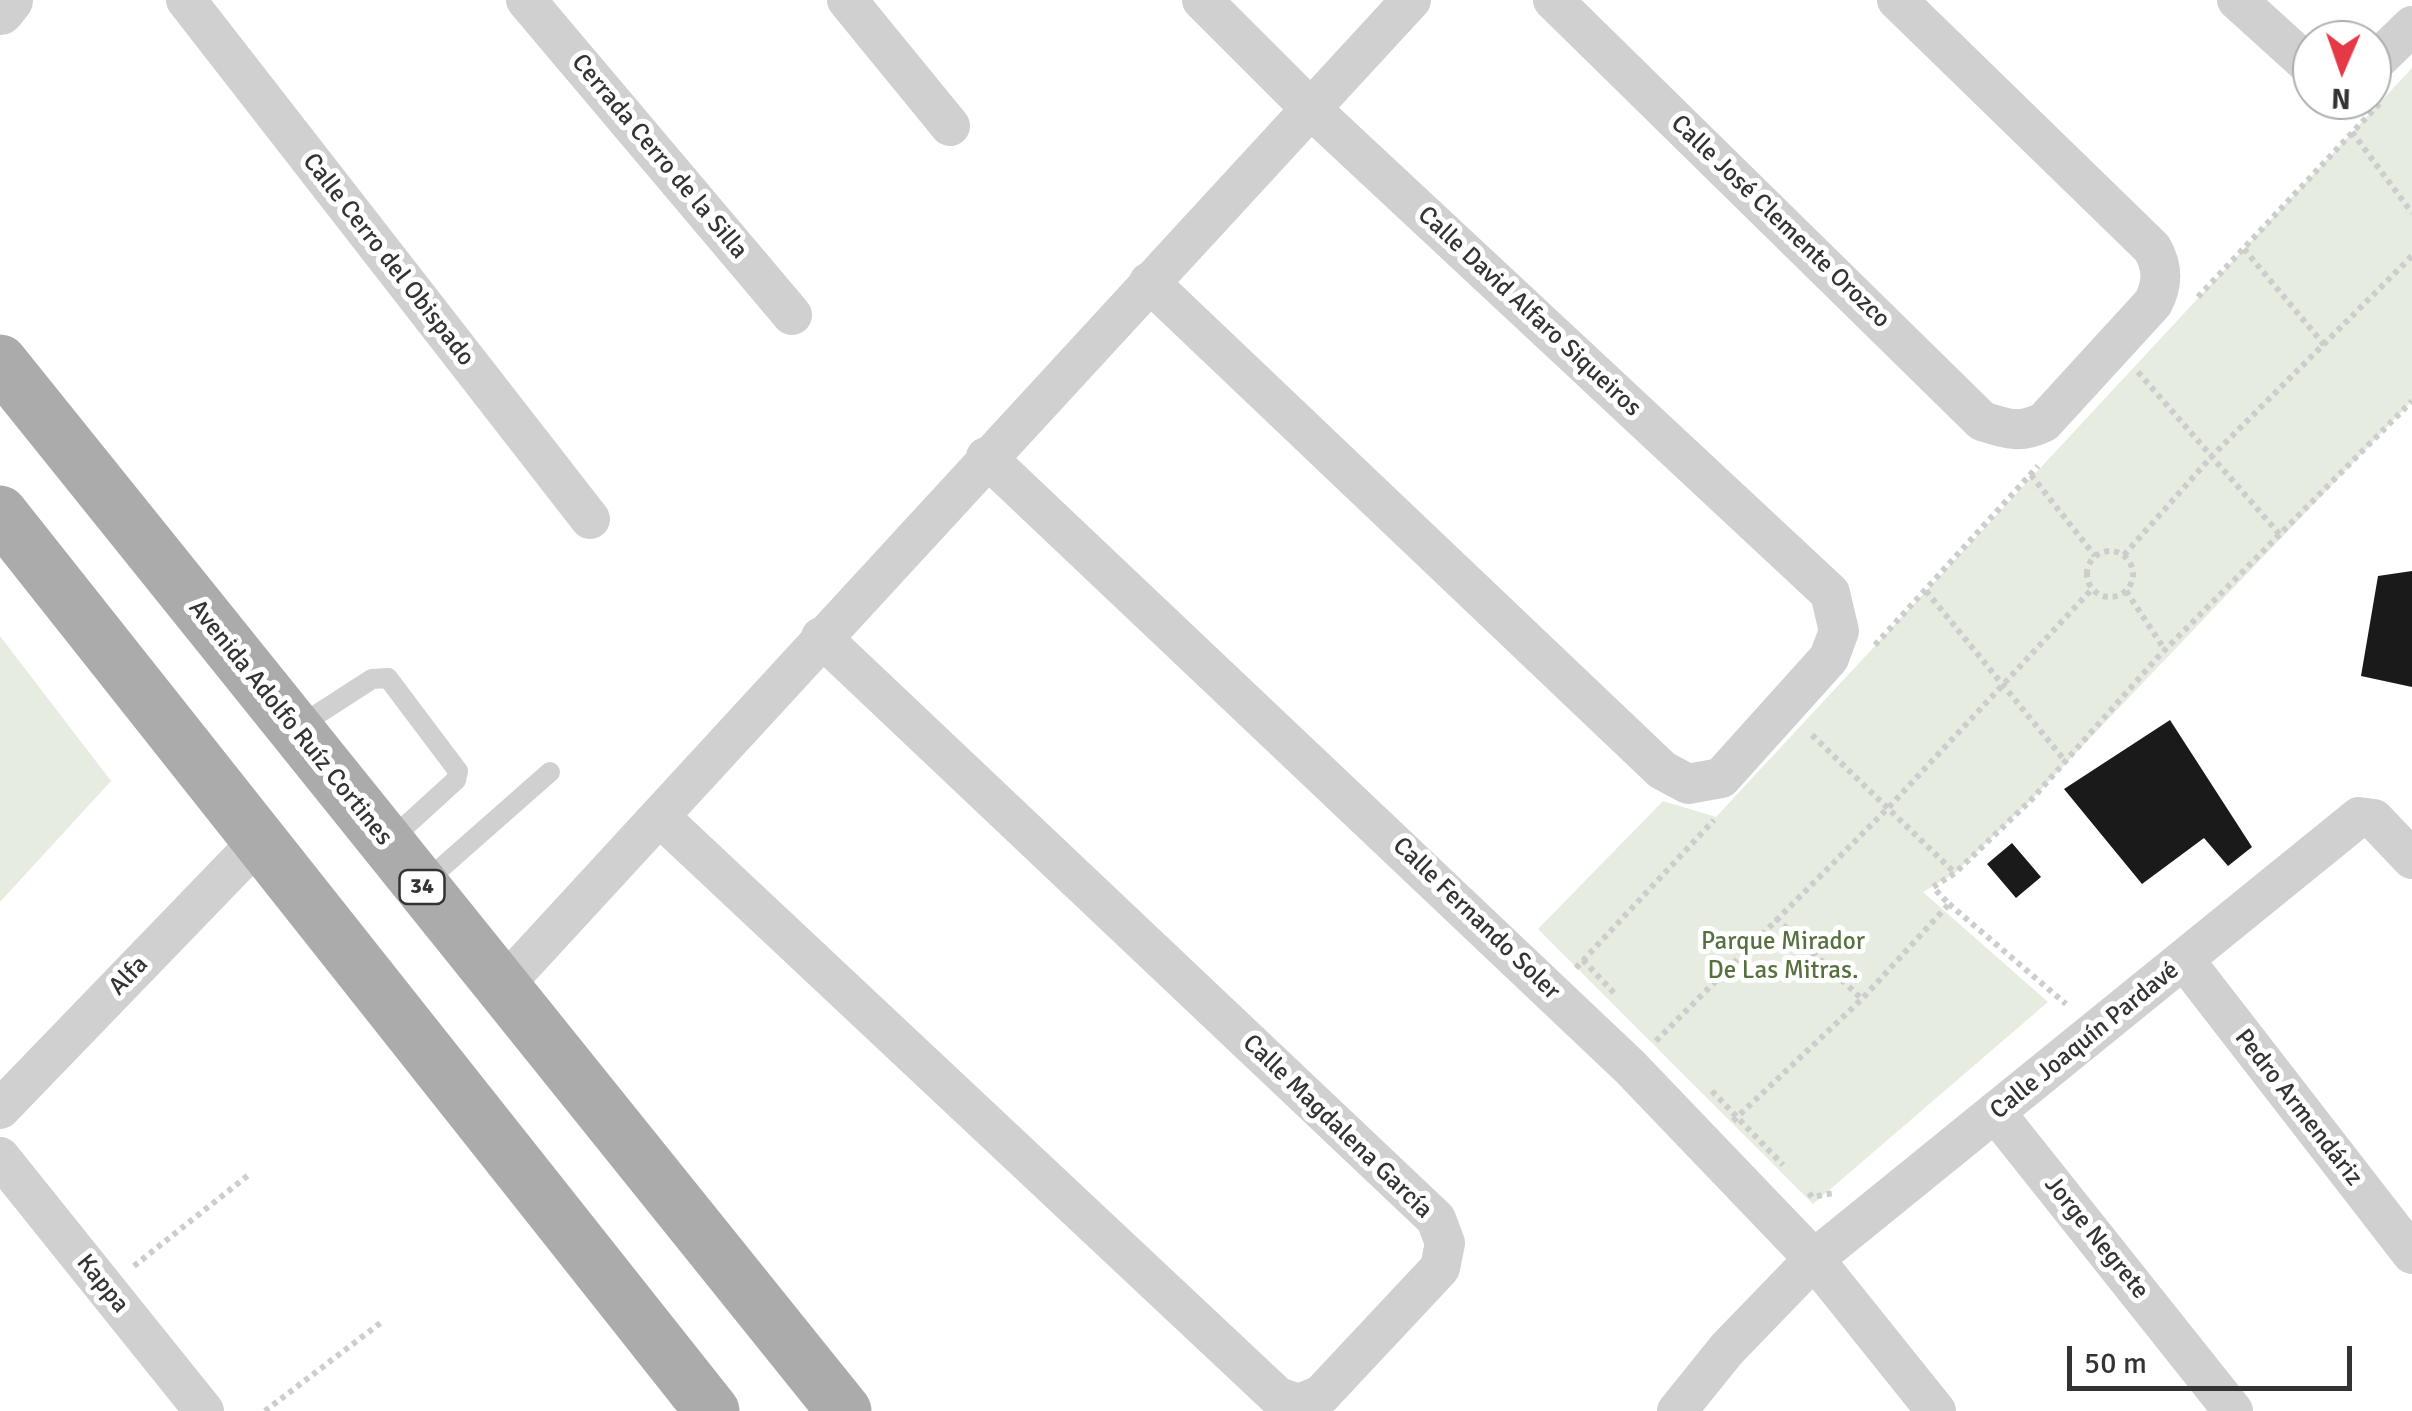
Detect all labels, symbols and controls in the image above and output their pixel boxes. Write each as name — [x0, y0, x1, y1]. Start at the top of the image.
north arrow — [2292, 20, 2392, 120]
street label: Cerrada Cerro de la Silla — [565, 49, 753, 265]
text: N — [2331, 81, 2351, 115]
street label: Calle José Clemente Orozco — [1664, 109, 1896, 335]
street label: Calle Cerro del Obispado — [296, 148, 480, 372]
street label: Calle David Alfaro Siqueiros — [1411, 201, 1647, 423]
street label: Avenida Adolfo Ruíz Cortines — [182, 594, 398, 852]
street label: Calle Fernando Soler — [1386, 831, 1566, 1007]
road number: 34 — [400, 870, 444, 904]
park label: Parque Mirador De Las Mitras. — [1701, 927, 1865, 986]
street label: Alfa — [103, 950, 155, 1002]
street label: Calle Joaquín Pardavé — [1985, 956, 2185, 1126]
street label: Pedro Armendáriz — [2228, 1024, 2368, 1192]
street label: Calle Magdalena García — [1236, 1029, 1438, 1225]
street label: Jorge Negrete — [2037, 1171, 2155, 1305]
street label: Kappa — [69, 1249, 135, 1319]
scale bar — [2072, 1326, 2357, 1388]
text: 50 m — [2084, 1345, 2147, 1382]

